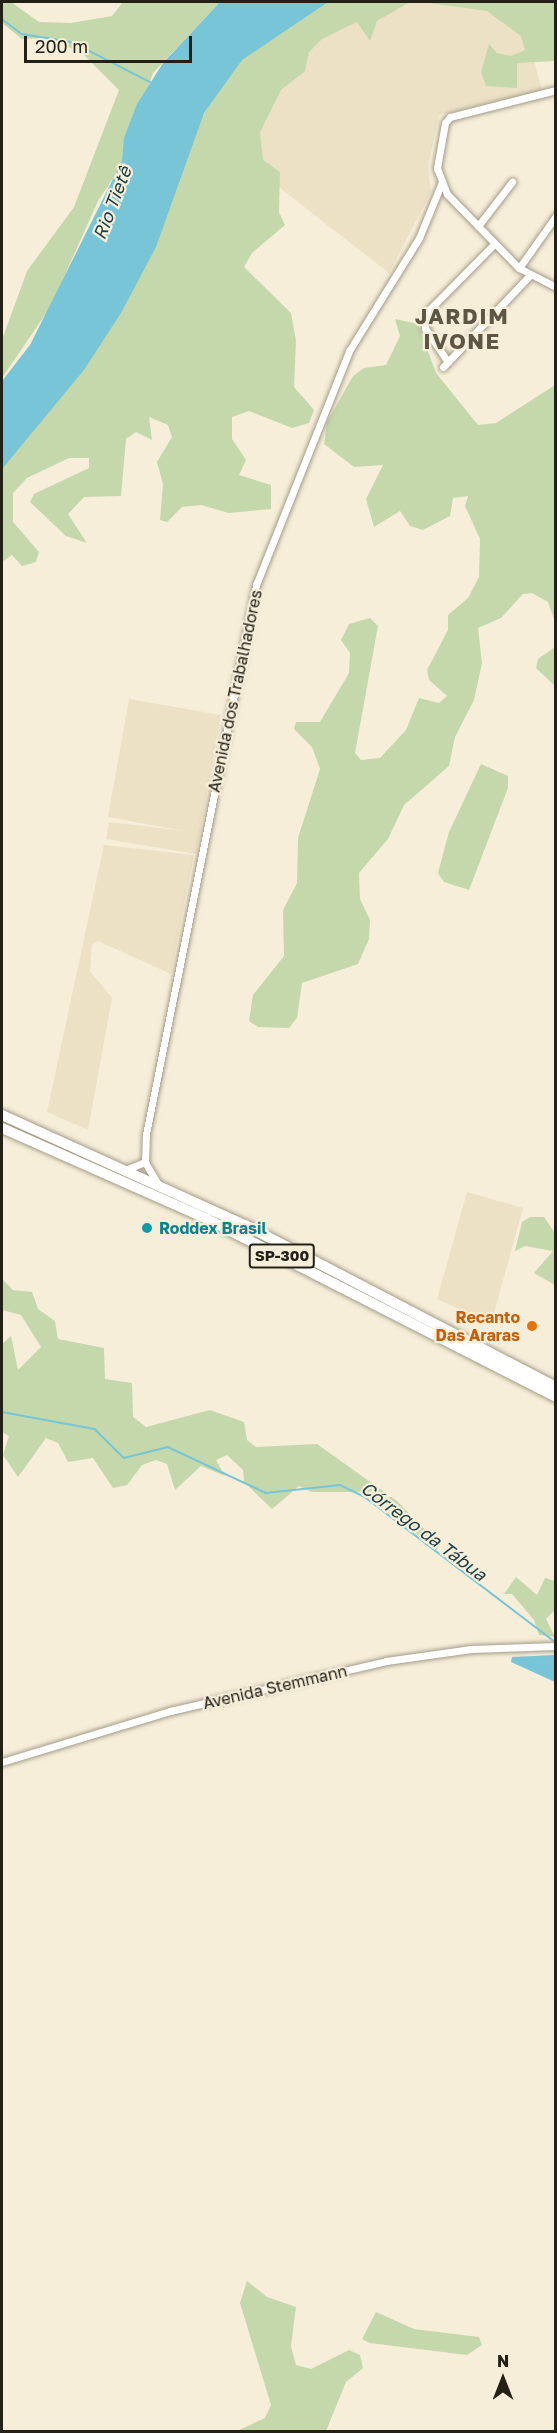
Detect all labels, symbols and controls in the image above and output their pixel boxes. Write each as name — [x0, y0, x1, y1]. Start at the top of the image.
scale bar — [27, 24, 195, 62]
text: 200 m — [35, 35, 88, 57]
water label: Rio Tietê — [88, 163, 136, 243]
district label: JARDIM IVONE — [415, 302, 509, 354]
street label: Avenida dos Trabalhadores — [204, 588, 266, 794]
place label: Roddex Brasil — [159, 1218, 267, 1238]
marker: Roddex Brasil — [140, 1221, 154, 1235]
road number: SP-300 — [248, 1244, 316, 1268]
place label: Recanto Das Araras — [435, 1307, 520, 1345]
marker: Recanto Das Araras — [525, 1319, 539, 1333]
water label: Córrego da Tábua — [357, 1477, 491, 1585]
street label: Avenida Stemmann — [201, 1661, 349, 1713]
north arrow — [473, 2349, 533, 2409]
text: N — [497, 2351, 509, 2371]

